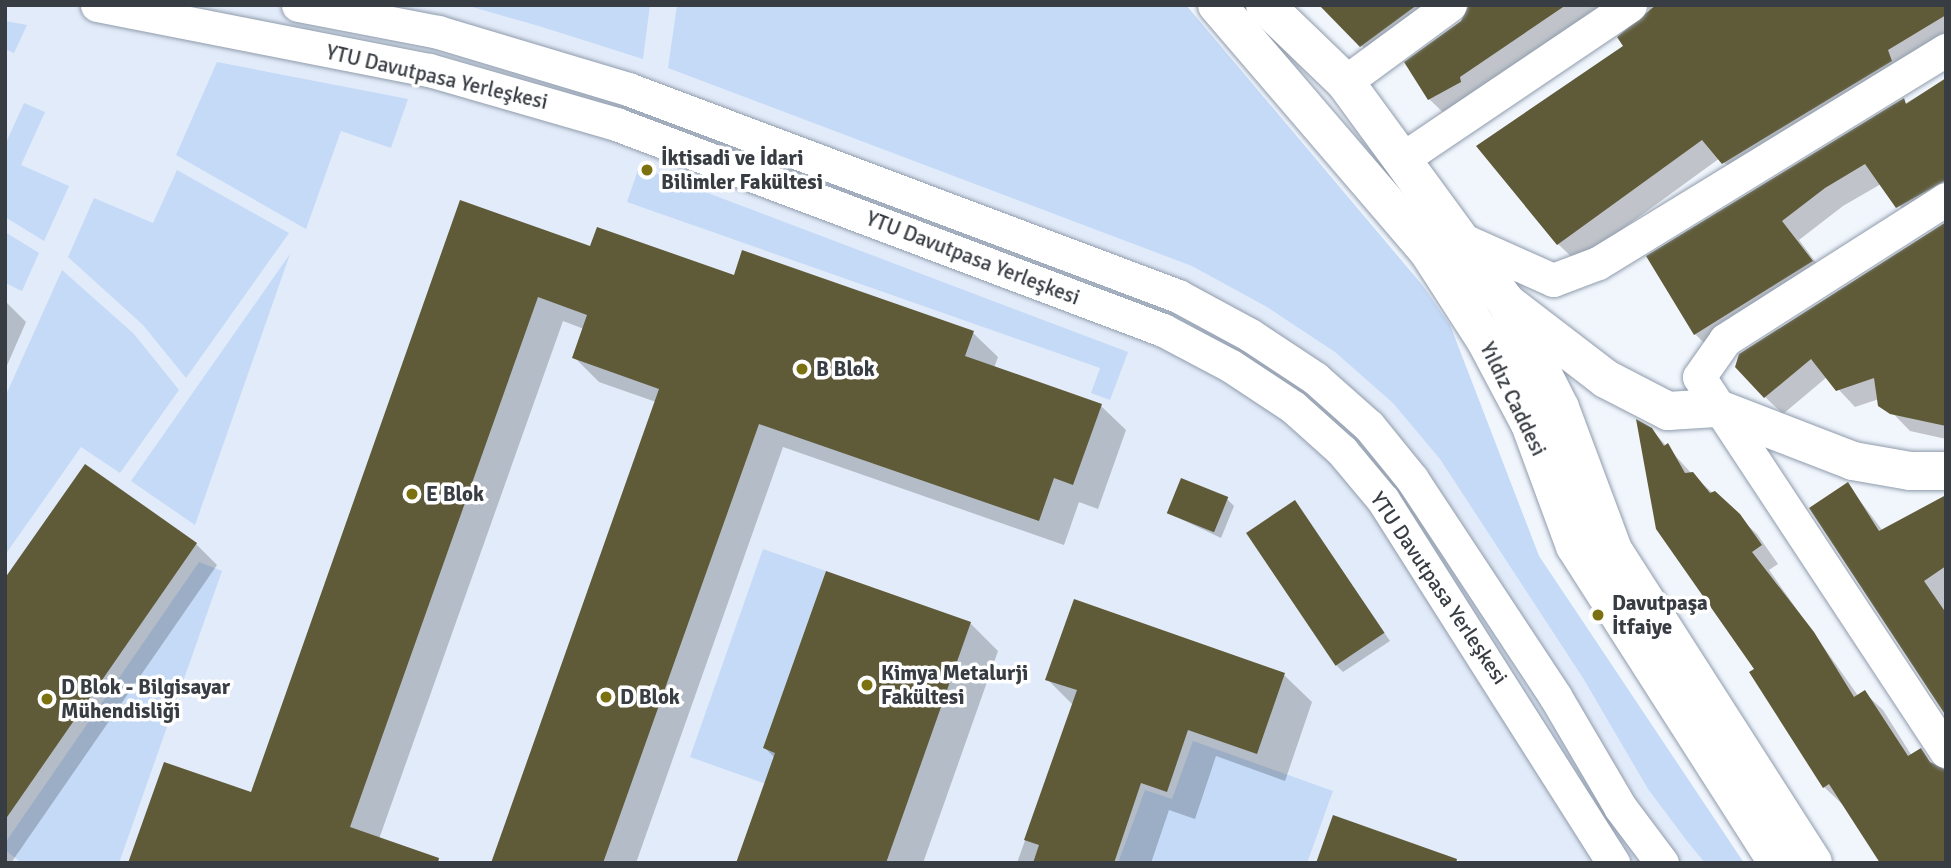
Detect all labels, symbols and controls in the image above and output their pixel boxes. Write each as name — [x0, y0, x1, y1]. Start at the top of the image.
street label: YTU Davutpasa Yerleşkesi — [324, 39, 550, 115]
place label: İktisadi ve İdari Bilimler Fakültesi — [661, 145, 823, 195]
marker: İktisadi ve İdari Bilimler Fakültesi — [639, 162, 655, 178]
street label: YTU Davutpasa Yerleşkesi — [863, 206, 1083, 310]
street label: Yıldız Caddesi — [1475, 338, 1551, 460]
place label: B Blok — [816, 356, 875, 382]
marker: B Blok — [794, 361, 810, 377]
place label: E Blok — [426, 481, 484, 507]
marker: E Blok — [404, 486, 420, 502]
street label: YTU Davutpasa Yerleşkesi — [1365, 487, 1513, 689]
place label: Davutpaşa İtfaiye — [1612, 590, 1708, 640]
marker: Davutpaşa İtfaiye — [1590, 607, 1606, 623]
place label: Kimya Metalurji Fakültesi — [881, 660, 1028, 710]
place label: D Blok - Bilgisayar Mühendisliği — [61, 674, 230, 724]
marker: Kimya Metalurji Fakültesi — [859, 677, 875, 693]
place label: D Blok — [620, 684, 680, 710]
marker: D Blok — [598, 689, 614, 705]
marker: D Blok - Bilgisayar Mühendisliği — [39, 691, 55, 707]

